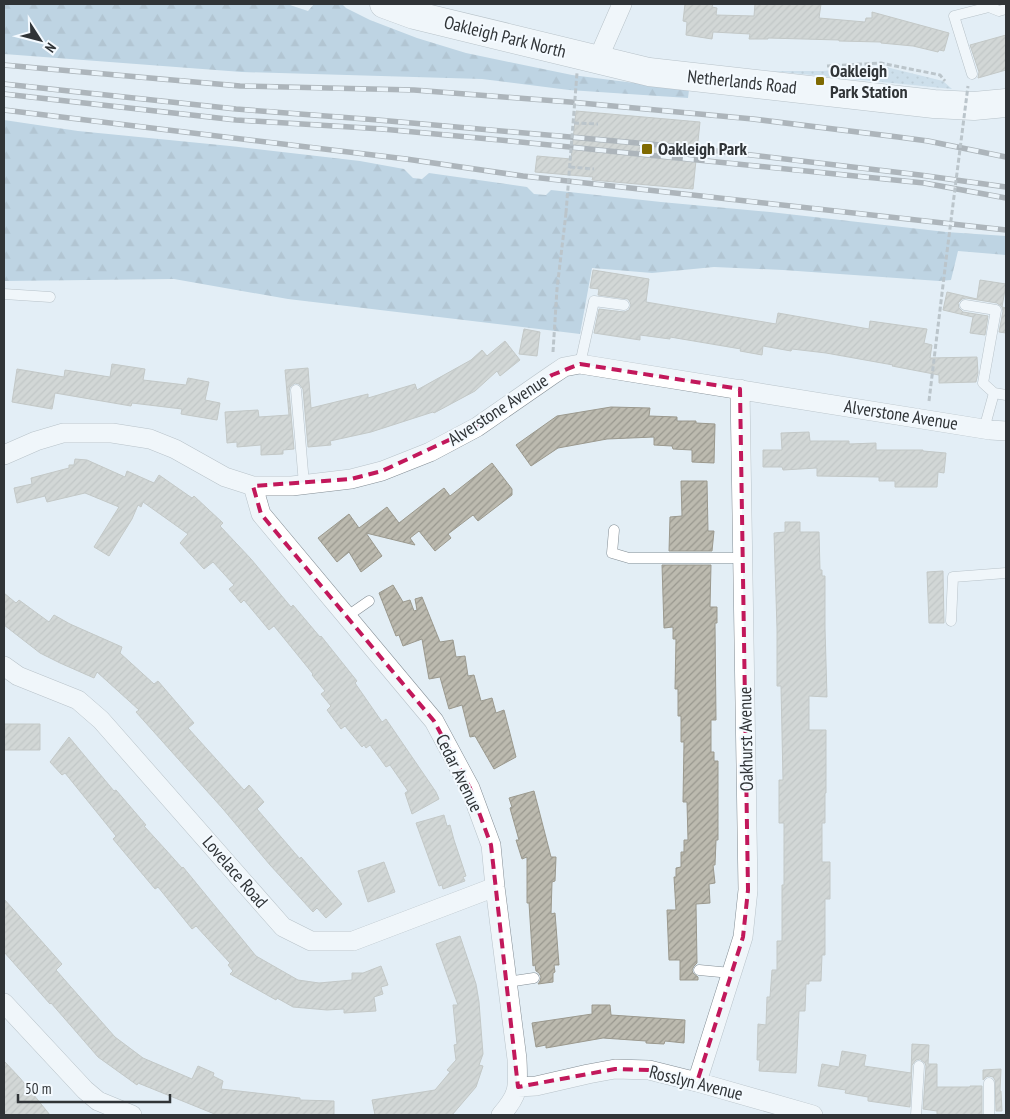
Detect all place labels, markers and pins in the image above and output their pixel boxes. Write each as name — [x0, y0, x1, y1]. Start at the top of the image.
place label: Oakleigh Park Station — [830, 59, 908, 103]
marker: Oakleigh Park Station — [814, 75, 826, 87]
place label: Oakleigh Park — [658, 137, 748, 160]
marker: Oakleigh Park — [640, 142, 654, 156]

